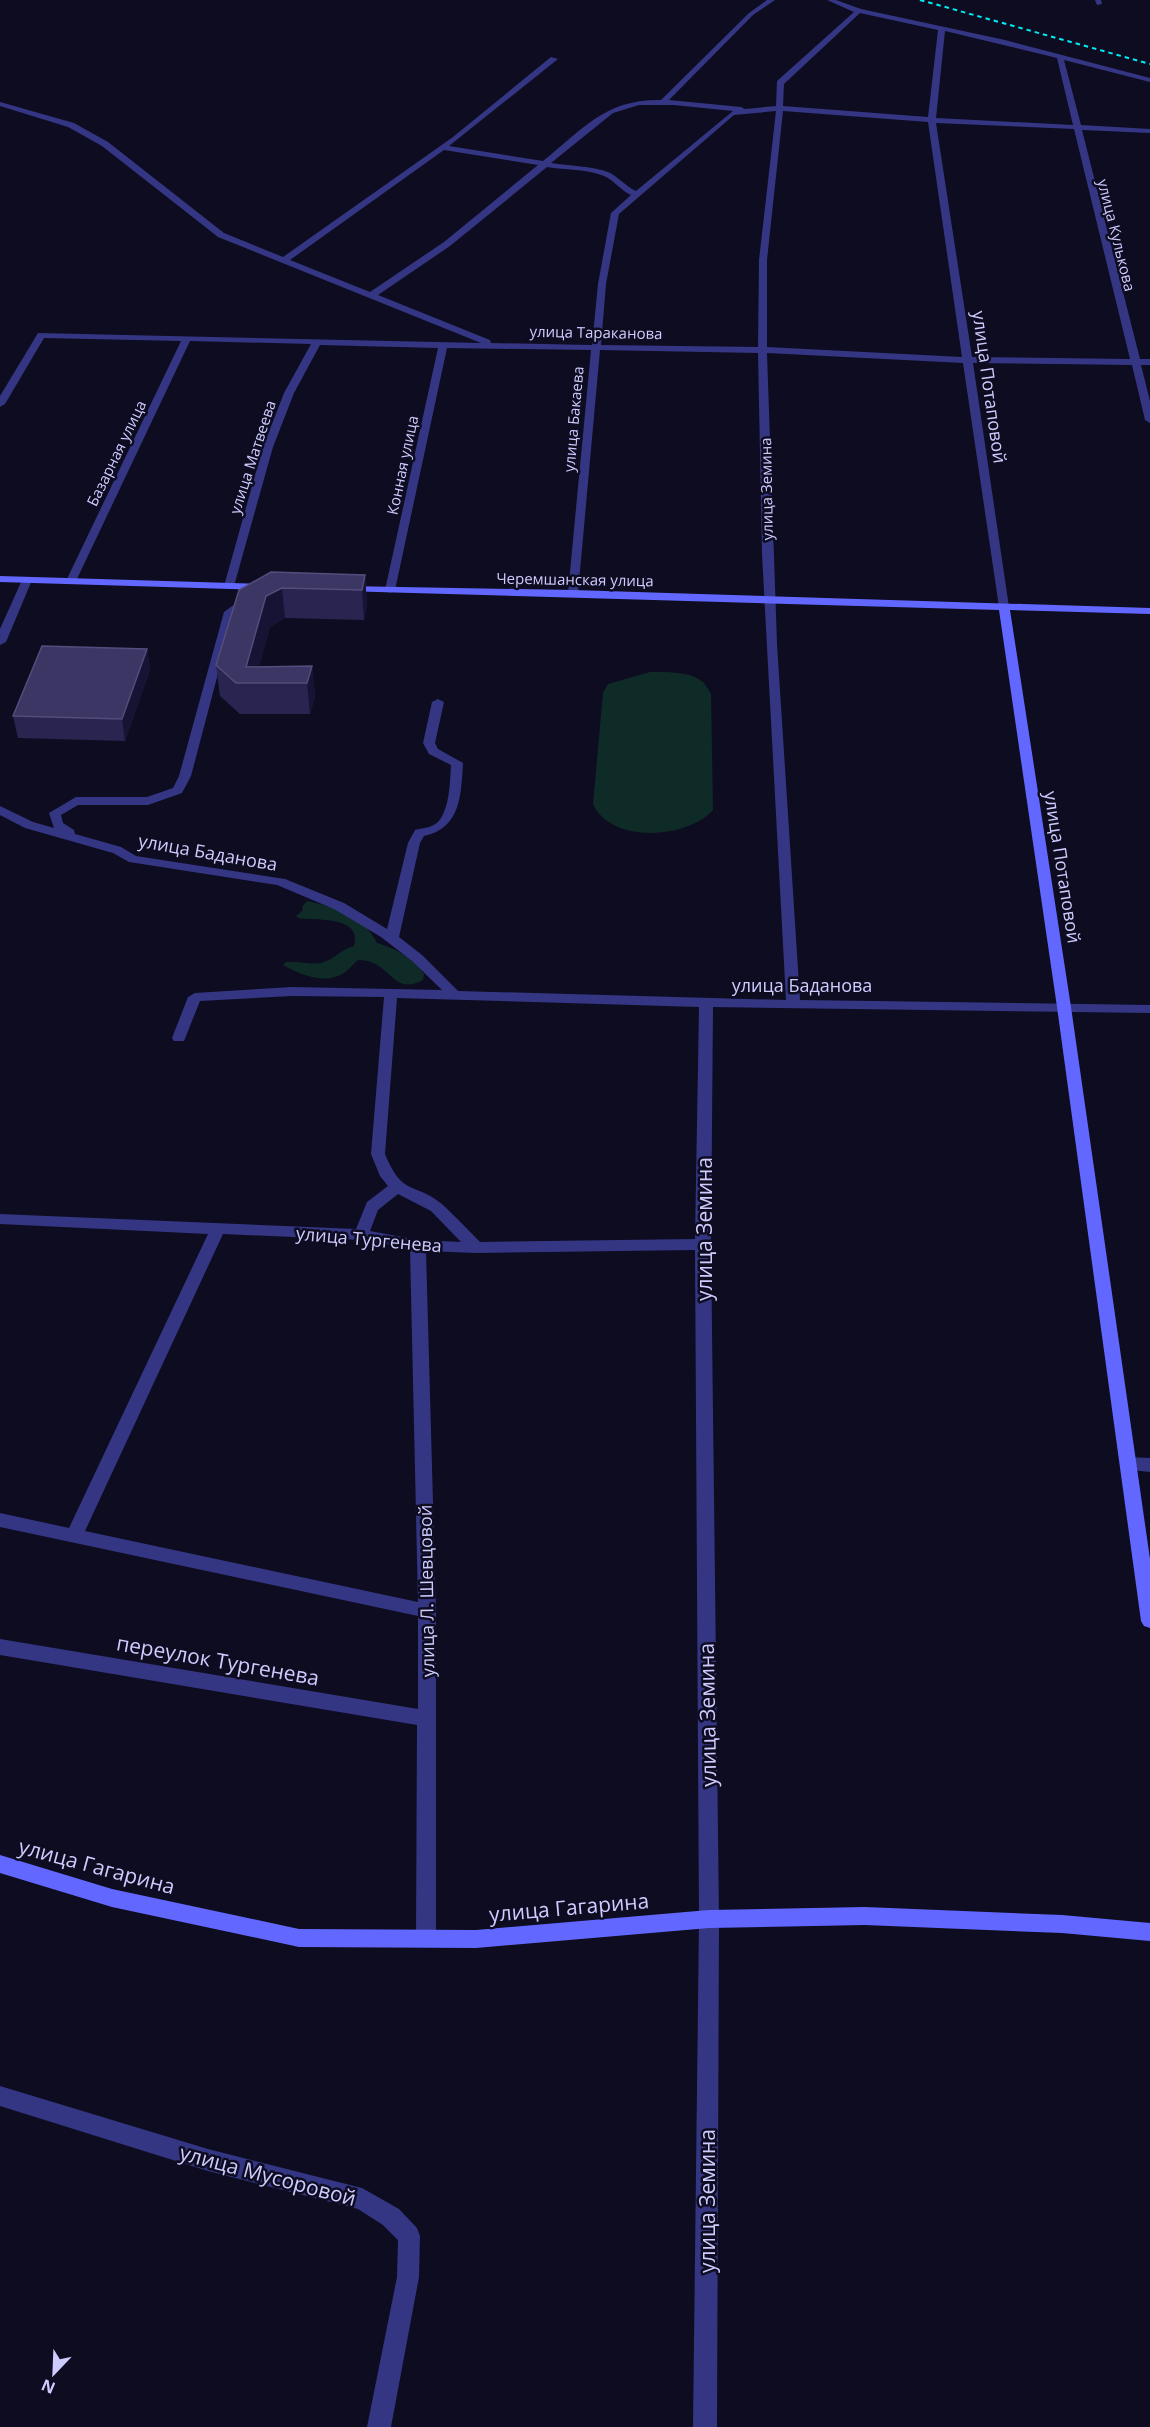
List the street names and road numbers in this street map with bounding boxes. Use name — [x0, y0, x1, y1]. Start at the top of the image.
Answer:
street label: улица Кулькова — [1093, 177, 1141, 293]
street label: улица Потаповой — [967, 309, 1013, 465]
street label: улица Тараканова — [529, 321, 663, 343]
street label: улица Бакаева — [558, 365, 588, 473]
street label: Базарная улица — [82, 397, 150, 509]
street label: улица Матвеева — [224, 398, 280, 516]
street label: Конная улица — [382, 413, 422, 517]
street label: улица Земина — [755, 437, 777, 541]
street label: Черемшанская улица — [496, 568, 654, 590]
street label: улица Потаповой — [1039, 789, 1087, 945]
street label: улица Баданова — [137, 828, 279, 876]
street label: улица Баданова — [732, 973, 872, 997]
street label: улица Земина — [690, 1157, 718, 1301]
street label: улица Тургенева — [295, 1221, 443, 1257]
street label: улица Л. Шевцовой — [412, 1505, 440, 1677]
street label: переулок Тургенева — [114, 1628, 322, 1692]
street label: улица Земина — [692, 1643, 722, 1787]
street label: улица Гагарина — [16, 1832, 178, 1900]
street label: улица Гагарина — [488, 1886, 650, 1928]
street label: улица Земина — [693, 2129, 721, 2273]
street label: улица Мусоровой — [177, 2138, 359, 2212]

